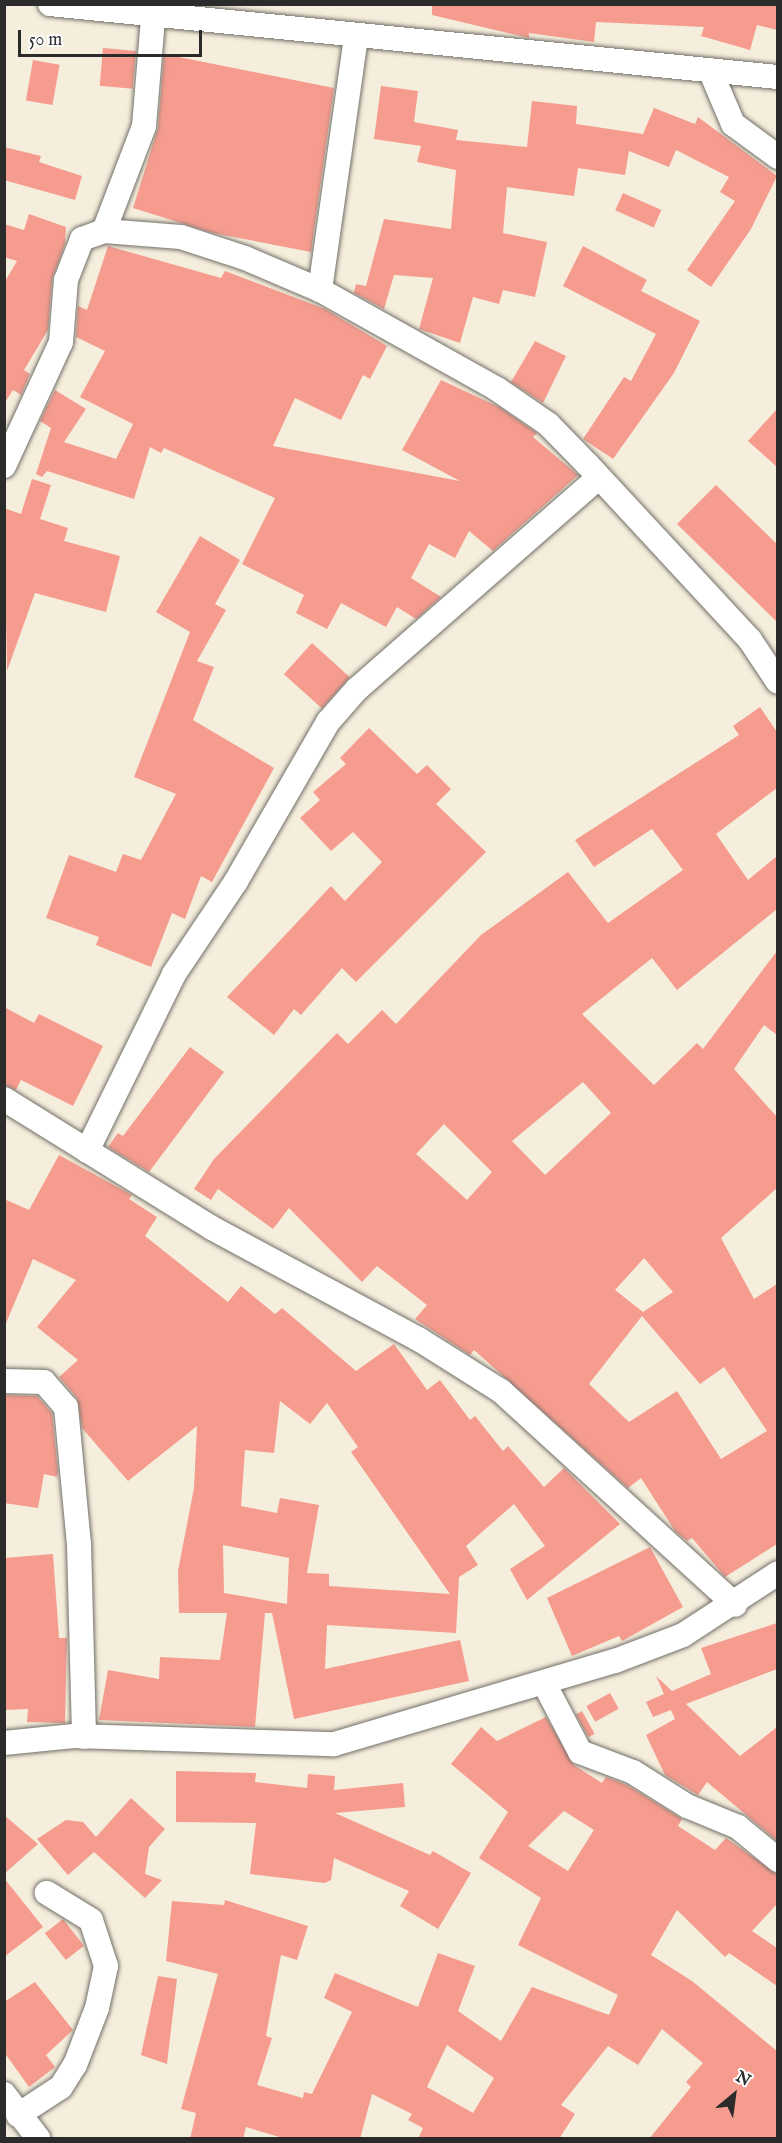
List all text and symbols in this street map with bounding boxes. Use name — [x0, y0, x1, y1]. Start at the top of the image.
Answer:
scale bar — [21, 18, 206, 56]
text: 50 m — [29, 29, 62, 52]
north arrow — [704, 2065, 764, 2125]
text: N — [732, 2067, 754, 2091]

